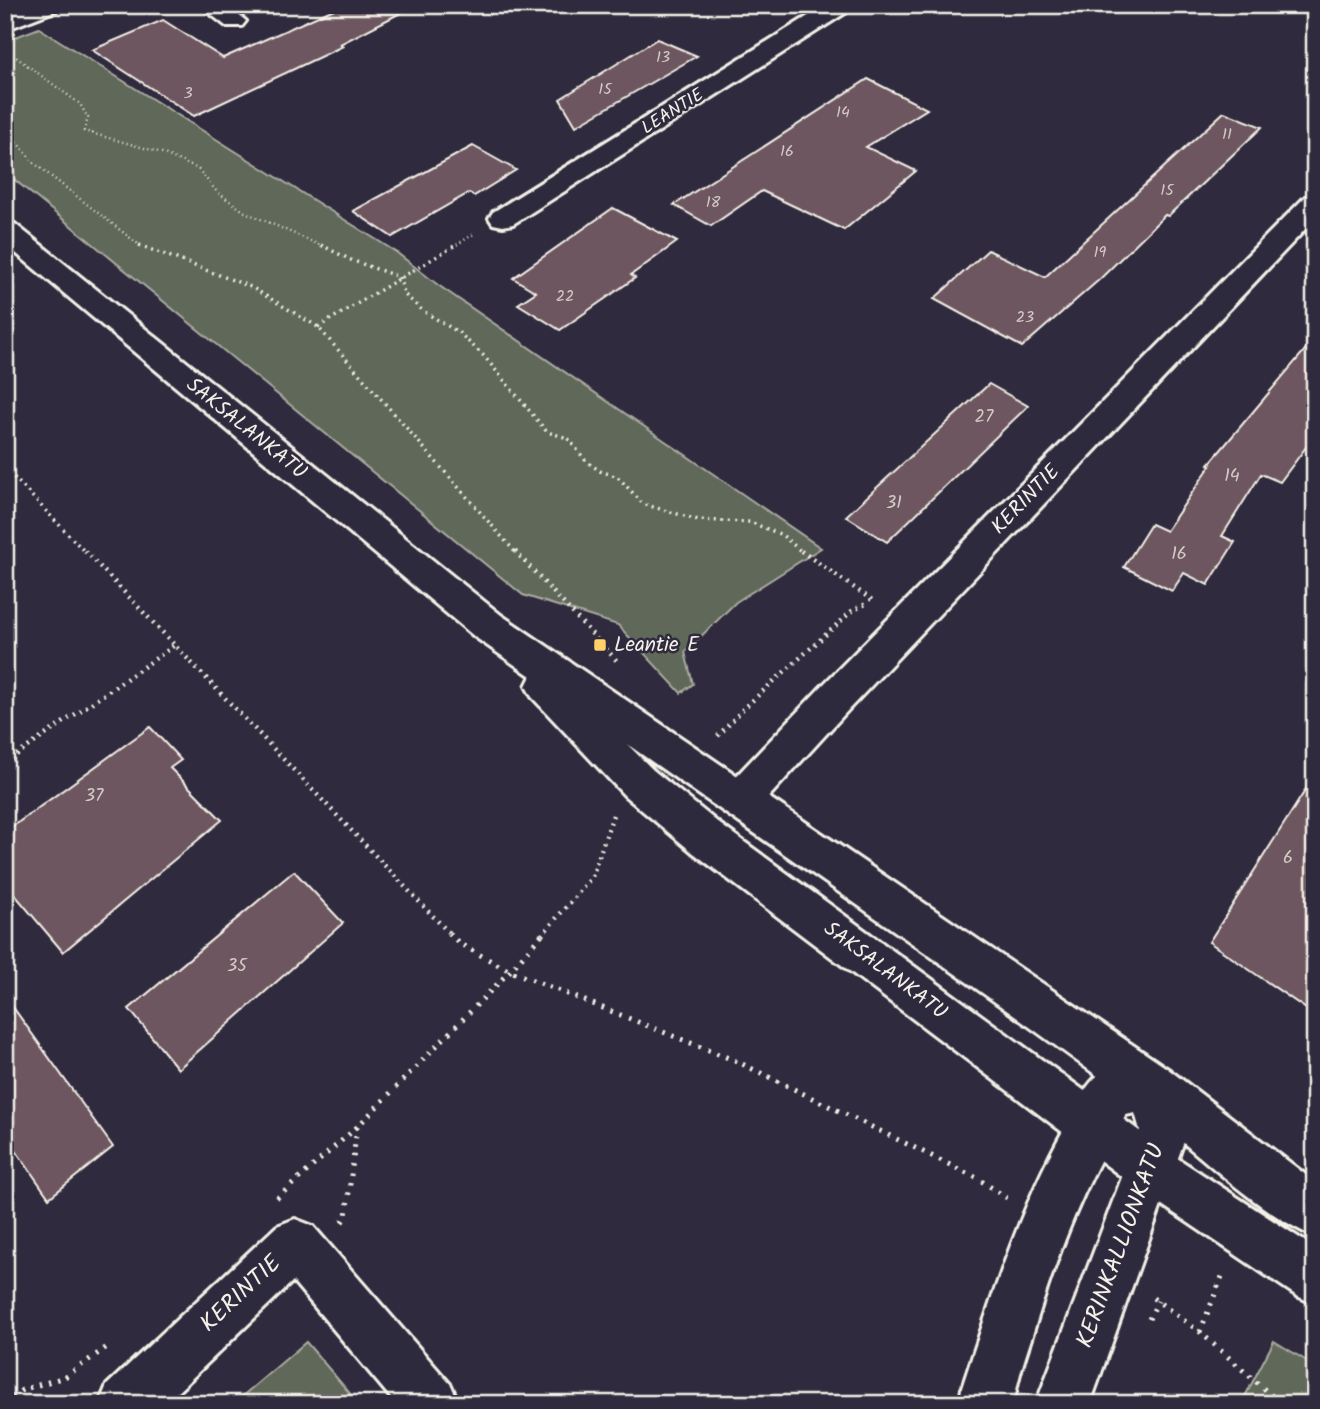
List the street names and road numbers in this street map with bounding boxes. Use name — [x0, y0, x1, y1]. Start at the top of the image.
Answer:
street label: LEANTIE — [636, 81, 710, 143]
street label: SAKSALANKATU — [178, 370, 314, 488]
street label: KERINTIE — [984, 456, 1069, 543]
street label: SAKSALANKATU — [816, 913, 954, 1029]
street label: KERINKALLIONKATU — [1066, 1138, 1176, 1354]
street label: KERINTIE — [191, 1245, 292, 1342]

